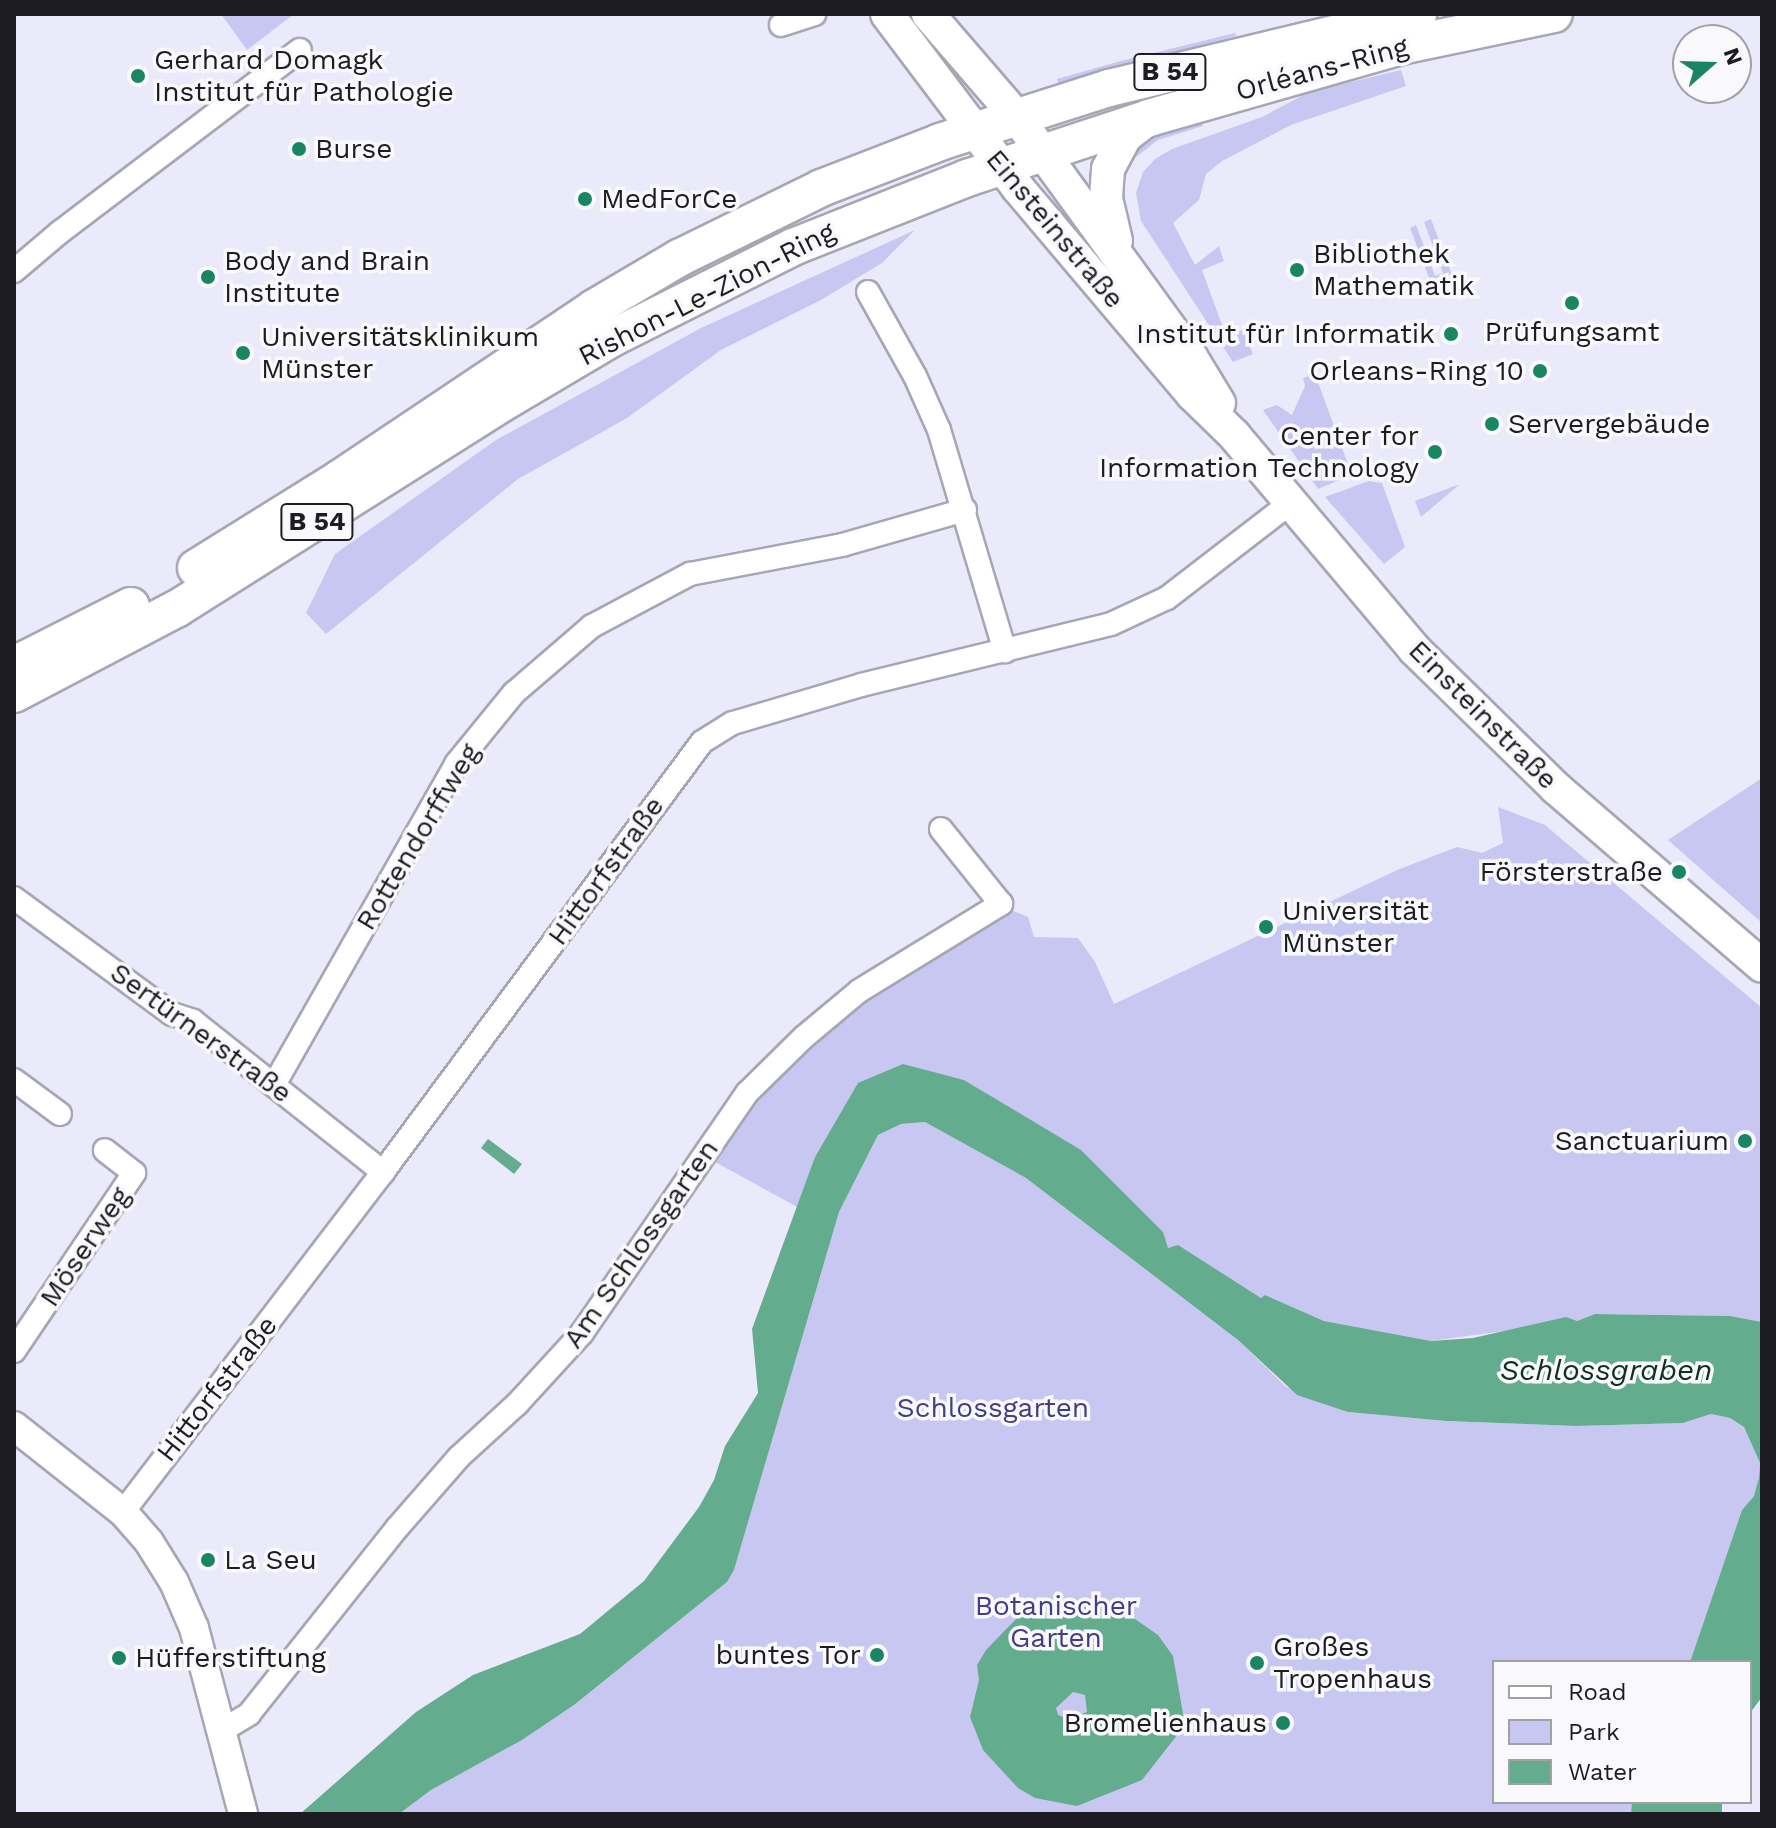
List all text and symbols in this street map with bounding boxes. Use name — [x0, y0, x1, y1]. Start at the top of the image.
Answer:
north arrow — [1672, 24, 1752, 104]
street label: Orléans-Ring — [1232, 30, 1412, 108]
place label: Gerhard Domagk Institut für Pathologie — [154, 43, 455, 109]
text: N — [1719, 44, 1748, 68]
road number: B 54 — [1132, 50, 1208, 94]
marker: Gerhard Domagk Institut für Pathologie — [129, 67, 147, 85]
place label: Burse — [315, 132, 392, 166]
marker: Burse — [290, 140, 308, 158]
street label: Einsteinstraße — [979, 143, 1131, 315]
place label: MedForCe — [601, 182, 737, 216]
marker: MedForCe — [576, 190, 594, 208]
street label: Rishon-Le-Zion-Ring — [573, 215, 841, 373]
place label: Bibliothek Mathematik — [1313, 237, 1474, 303]
place label: Body and Brain Institute — [224, 244, 431, 310]
marker: Bibliothek Mathematik — [1288, 261, 1306, 279]
marker: Body and Brain Institute — [199, 268, 217, 286]
marker: Prüfungsamt — [1563, 294, 1581, 312]
place label: Prüfungsamt — [1484, 315, 1660, 349]
place label: Institut für Informatik — [1135, 317, 1435, 351]
place label: Universitätsklinikum Münster — [261, 320, 539, 386]
marker: Institut für Informatik — [1442, 325, 1460, 343]
marker: Universitätsklinikum Münster — [232, 342, 254, 364]
place label: Orleans-Ring 10 — [1309, 354, 1524, 388]
marker: Orleans-Ring 10 — [1531, 362, 1549, 380]
place label: Servergebäude — [1508, 407, 1710, 441]
marker: Servergebäude — [1483, 415, 1501, 433]
place label: Center for Information Technology — [1098, 419, 1419, 485]
marker: Center for Information Technology — [1426, 443, 1444, 461]
road number: B 54 — [279, 500, 355, 544]
street label: Einsteinstraße — [1402, 634, 1564, 796]
street label: Rottendorffweg — [349, 738, 487, 936]
street label: Hittorfstraße — [541, 790, 671, 952]
place label: Försterstraße — [1480, 855, 1663, 889]
marker: Försterstraße — [1670, 863, 1688, 881]
place label: Universität Münster — [1282, 894, 1429, 960]
marker: Universität Münster — [1257, 918, 1275, 936]
street label: Sertürnerstraße — [104, 956, 298, 1110]
place label: Sanctuarium — [1555, 1124, 1729, 1158]
marker: Sanctuarium — [1736, 1132, 1754, 1150]
street label: Am Schlossgarten — [556, 1133, 726, 1355]
street label: Möserweg — [33, 1181, 137, 1313]
street label: Hittorfstraße — [150, 1309, 284, 1469]
water label: Schlossgraben — [1500, 1352, 1712, 1388]
park label: Schlossgarten — [897, 1391, 1089, 1425]
place label: La Seu — [224, 1543, 318, 1577]
marker: La Seu — [199, 1551, 217, 1569]
park label: Botanischer Garten — [975, 1589, 1137, 1655]
place label: Großes Tropenhaus — [1273, 1630, 1432, 1696]
place label: buntes Tor — [715, 1638, 861, 1672]
place label: Hüfferstiftung — [135, 1641, 326, 1675]
marker: buntes Tor — [868, 1646, 886, 1664]
marker: Hüfferstiftung — [110, 1649, 128, 1667]
marker: Großes Tropenhaus — [1248, 1654, 1266, 1672]
legend — [1492, 1660, 1752, 1804]
text: Road — [1568, 1678, 1627, 1706]
place label: Bromelienhaus — [1063, 1706, 1267, 1740]
marker: Bromelienhaus — [1274, 1714, 1292, 1732]
text: Park — [1568, 1718, 1620, 1746]
text: Water — [1568, 1758, 1637, 1786]

